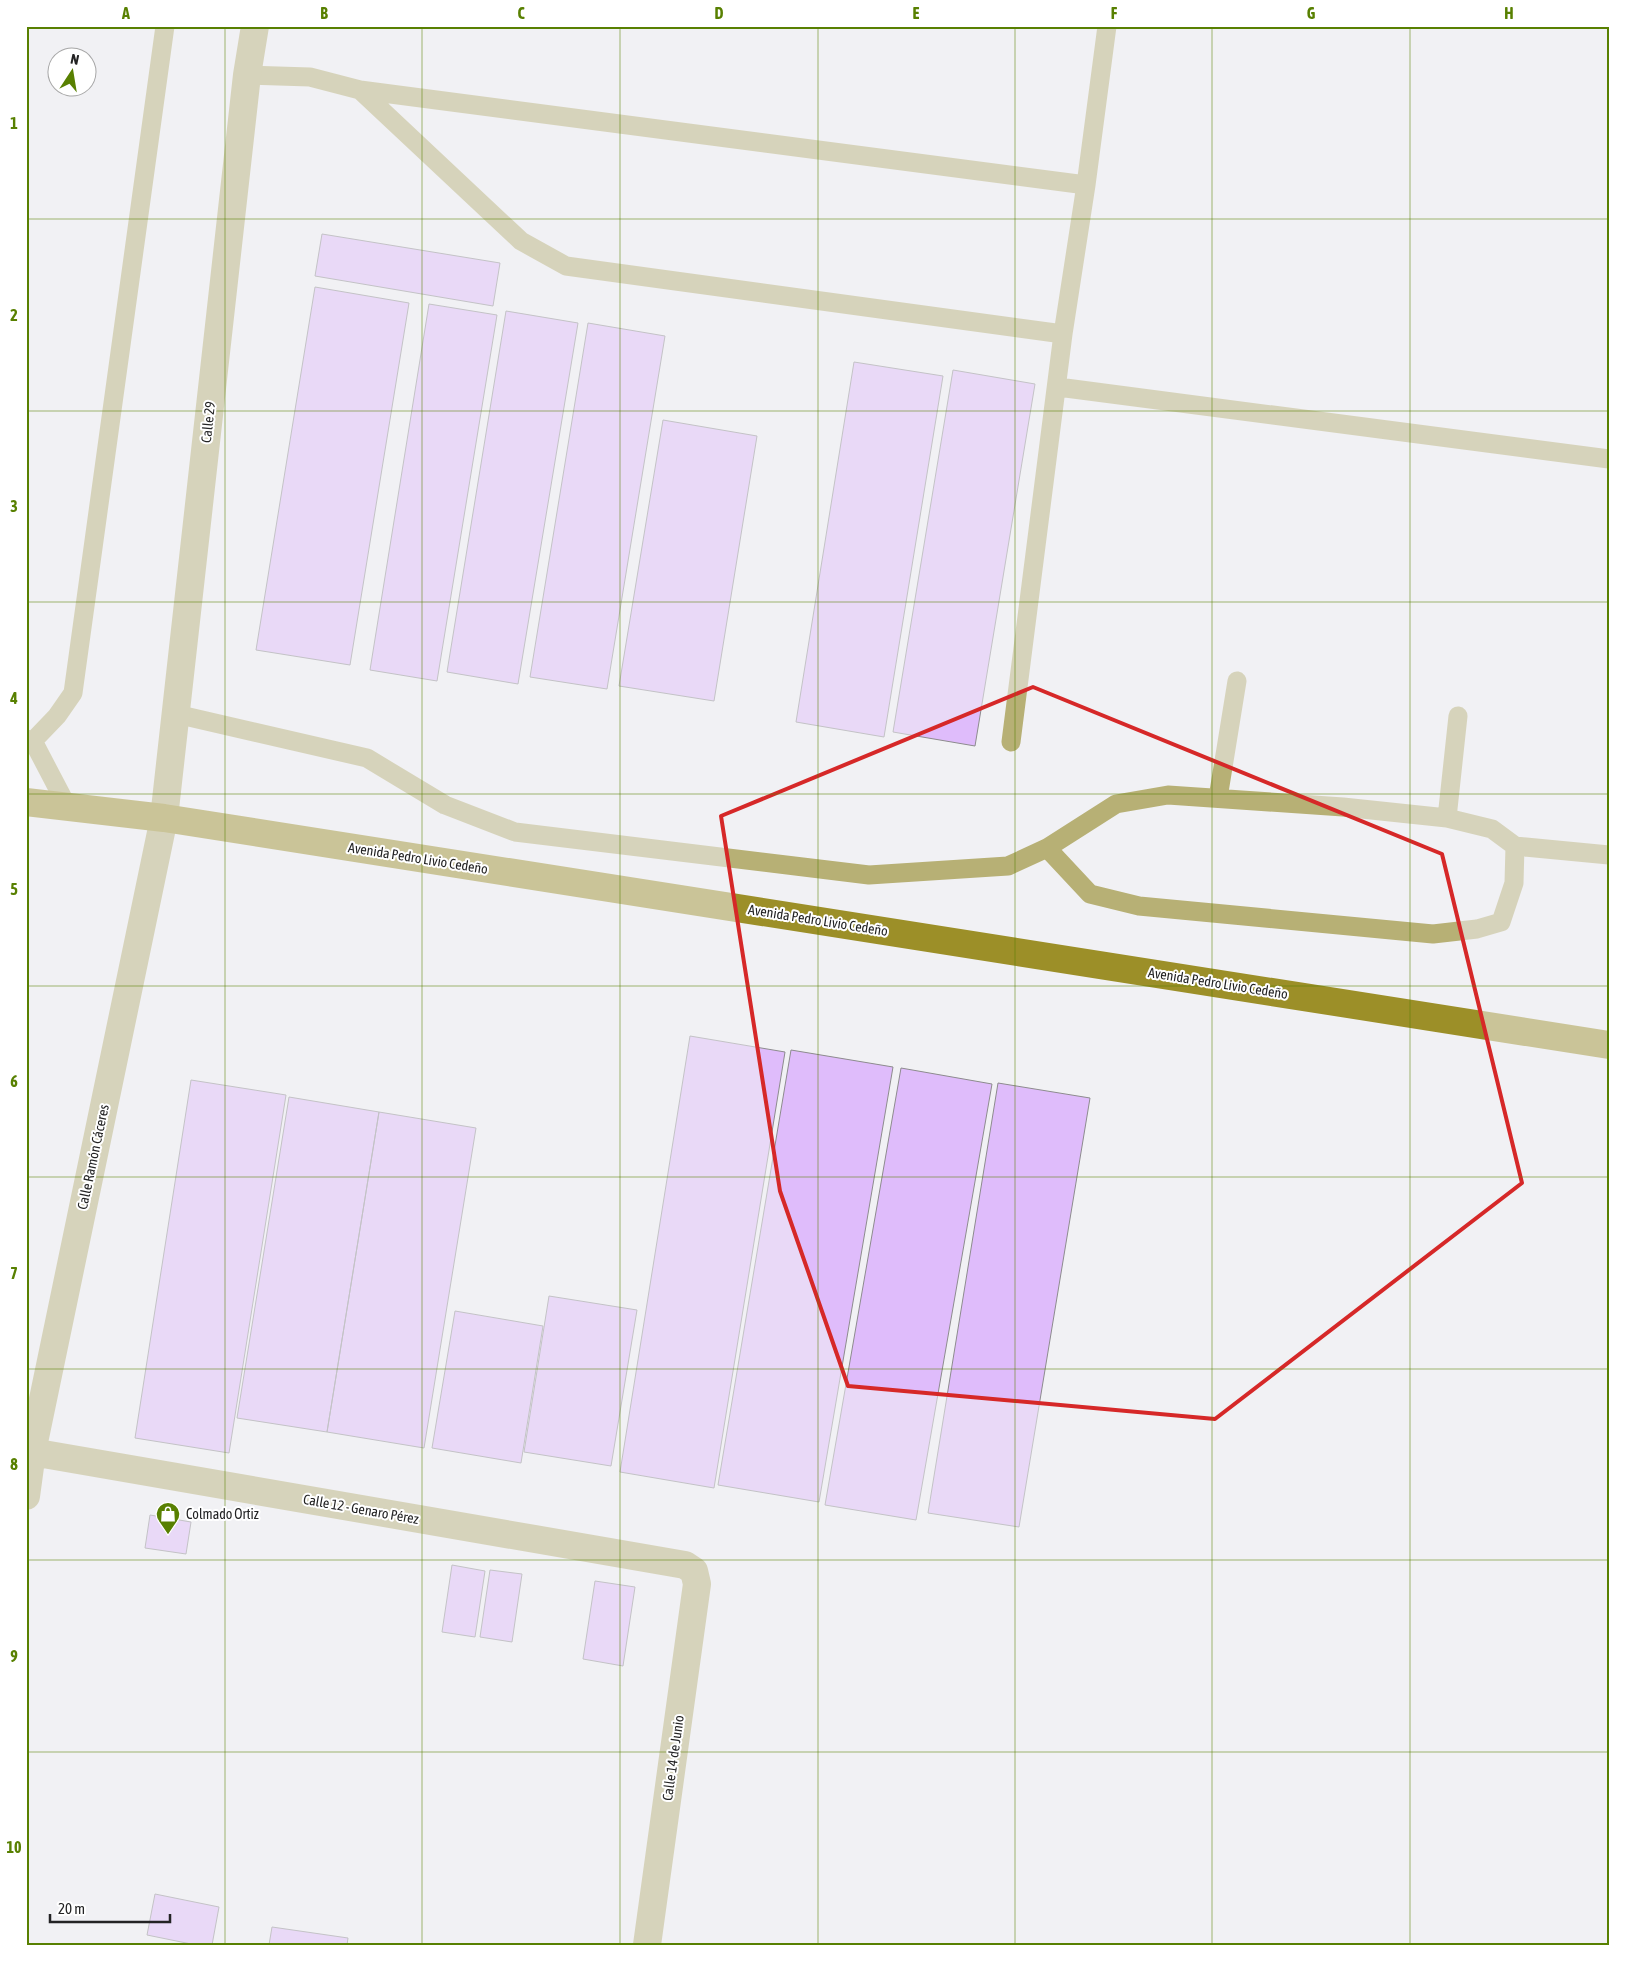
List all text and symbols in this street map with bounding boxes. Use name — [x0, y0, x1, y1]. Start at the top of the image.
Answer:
text: A — [121, 4, 130, 22]
text: B — [320, 4, 328, 22]
text: C — [517, 4, 525, 22]
text: D — [715, 4, 724, 22]
text: E — [913, 4, 920, 22]
text: F — [1111, 4, 1118, 22]
text: G — [1307, 4, 1316, 22]
text: H — [1504, 4, 1514, 22]
north arrow — [48, 48, 98, 98]
text: N — [69, 51, 80, 68]
text: 1 — [10, 114, 18, 132]
text: 2 — [10, 306, 18, 324]
street label: Calle 29 — [198, 401, 218, 443]
text: 3 — [10, 497, 18, 515]
text: 4 — [9, 689, 18, 707]
street label: Avenida Pedro Livio Cedeño — [347, 839, 489, 877]
text: 5 — [10, 880, 18, 898]
street label: Avenida Pedro Livio Cedeño — [747, 901, 889, 939]
street label: Avenida Pedro Livio Cedeño — [1147, 964, 1289, 1002]
text: 6 — [10, 1072, 18, 1090]
street label: Calle Ramón Cáceres — [74, 1103, 112, 1211]
text: 7 — [10, 1264, 18, 1282]
text: 8 — [10, 1455, 18, 1473]
street label: Calle 12 - Genaro Pérez — [302, 1491, 420, 1527]
shop icon: Colmado Ortiz — [155, 1501, 181, 1535]
place label: Colmado Ortiz — [186, 1506, 259, 1522]
text: 9 — [10, 1647, 18, 1665]
street label: Calle 14 de Junio — [659, 1714, 687, 1802]
text: 10 — [6, 1838, 22, 1856]
scale bar — [50, 1891, 170, 1923]
text: 20 m — [58, 1900, 85, 1917]

